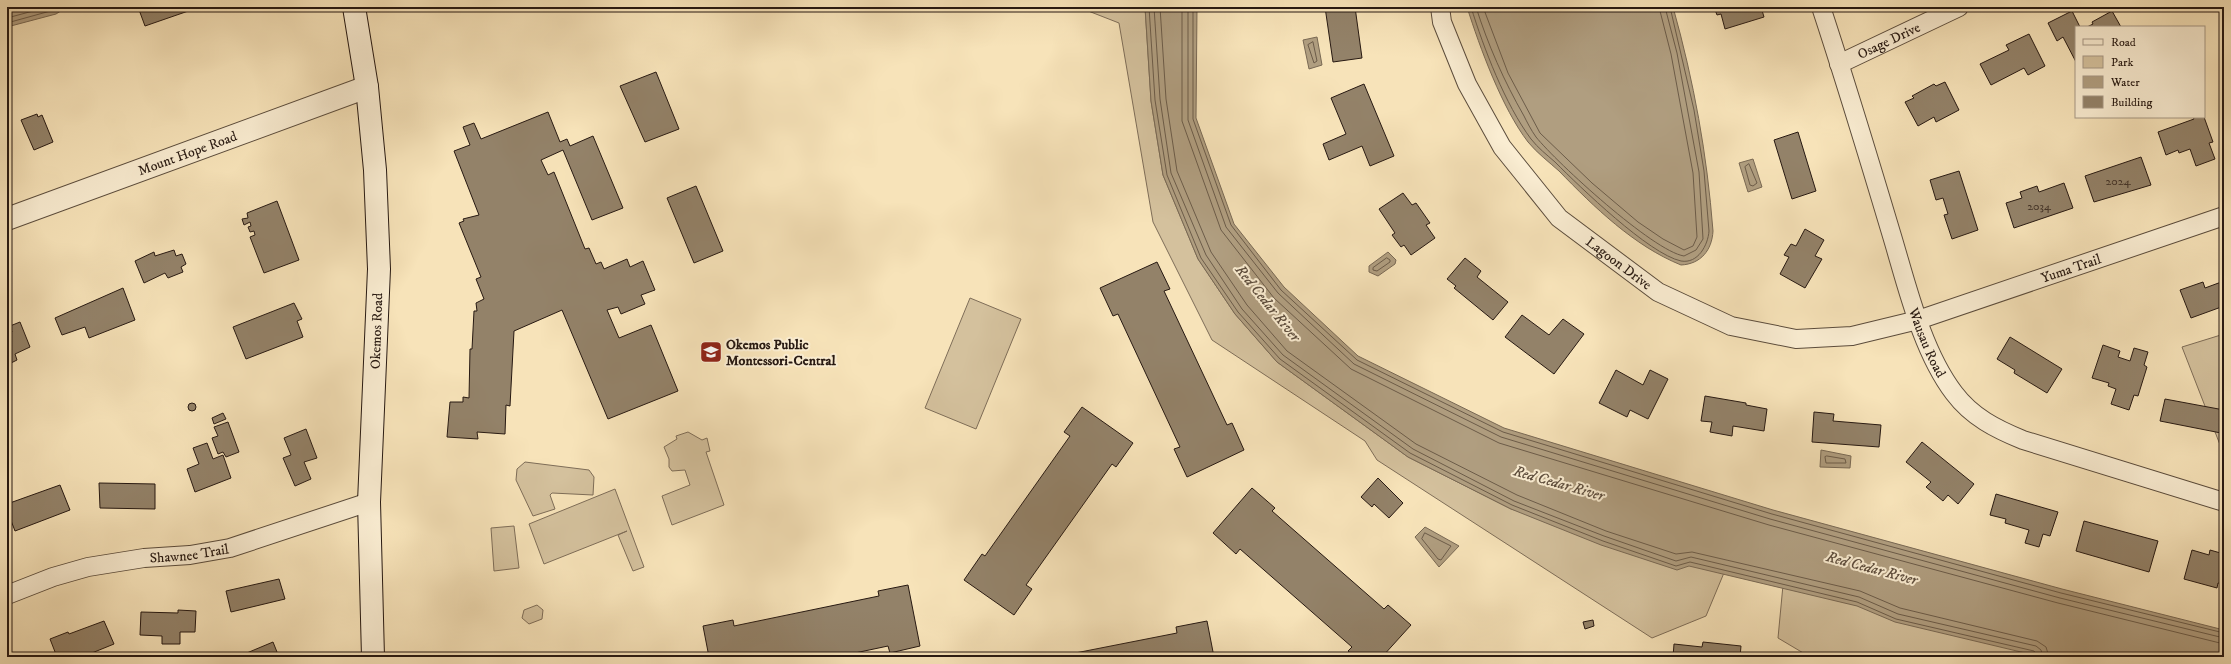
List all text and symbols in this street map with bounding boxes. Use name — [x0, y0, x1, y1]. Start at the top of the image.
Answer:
street label: Osage Drive — [1855, 19, 1924, 64]
legend — [2075, 26, 2205, 118]
text: Road — [2111, 35, 2136, 50]
text: Park — [2111, 55, 2133, 70]
text: Water — [2110, 75, 2140, 90]
text: Building — [2111, 95, 2152, 110]
street label: Mount Hope Road — [136, 127, 240, 180]
house number: 2024 — [2105, 174, 2132, 189]
house number: 2034 — [2027, 199, 2052, 214]
street label: Lagoon Drive — [1582, 233, 1655, 294]
street label: Yuma Trail — [2039, 250, 2104, 288]
water label: Red Cedar River — [1230, 260, 1305, 347]
street label: Okemos Road — [367, 293, 387, 370]
street label: Wausau Road — [1904, 305, 1950, 381]
place label: Okemos Public Montessori-Central — [726, 336, 837, 370]
school or university icon: Okemos Public Montessori-Central — [698, 339, 724, 365]
water label: Red Cedar River — [1510, 461, 1608, 506]
street label: Shawnee Trail — [149, 540, 231, 568]
water label: Red Cedar River — [1823, 547, 1921, 590]

